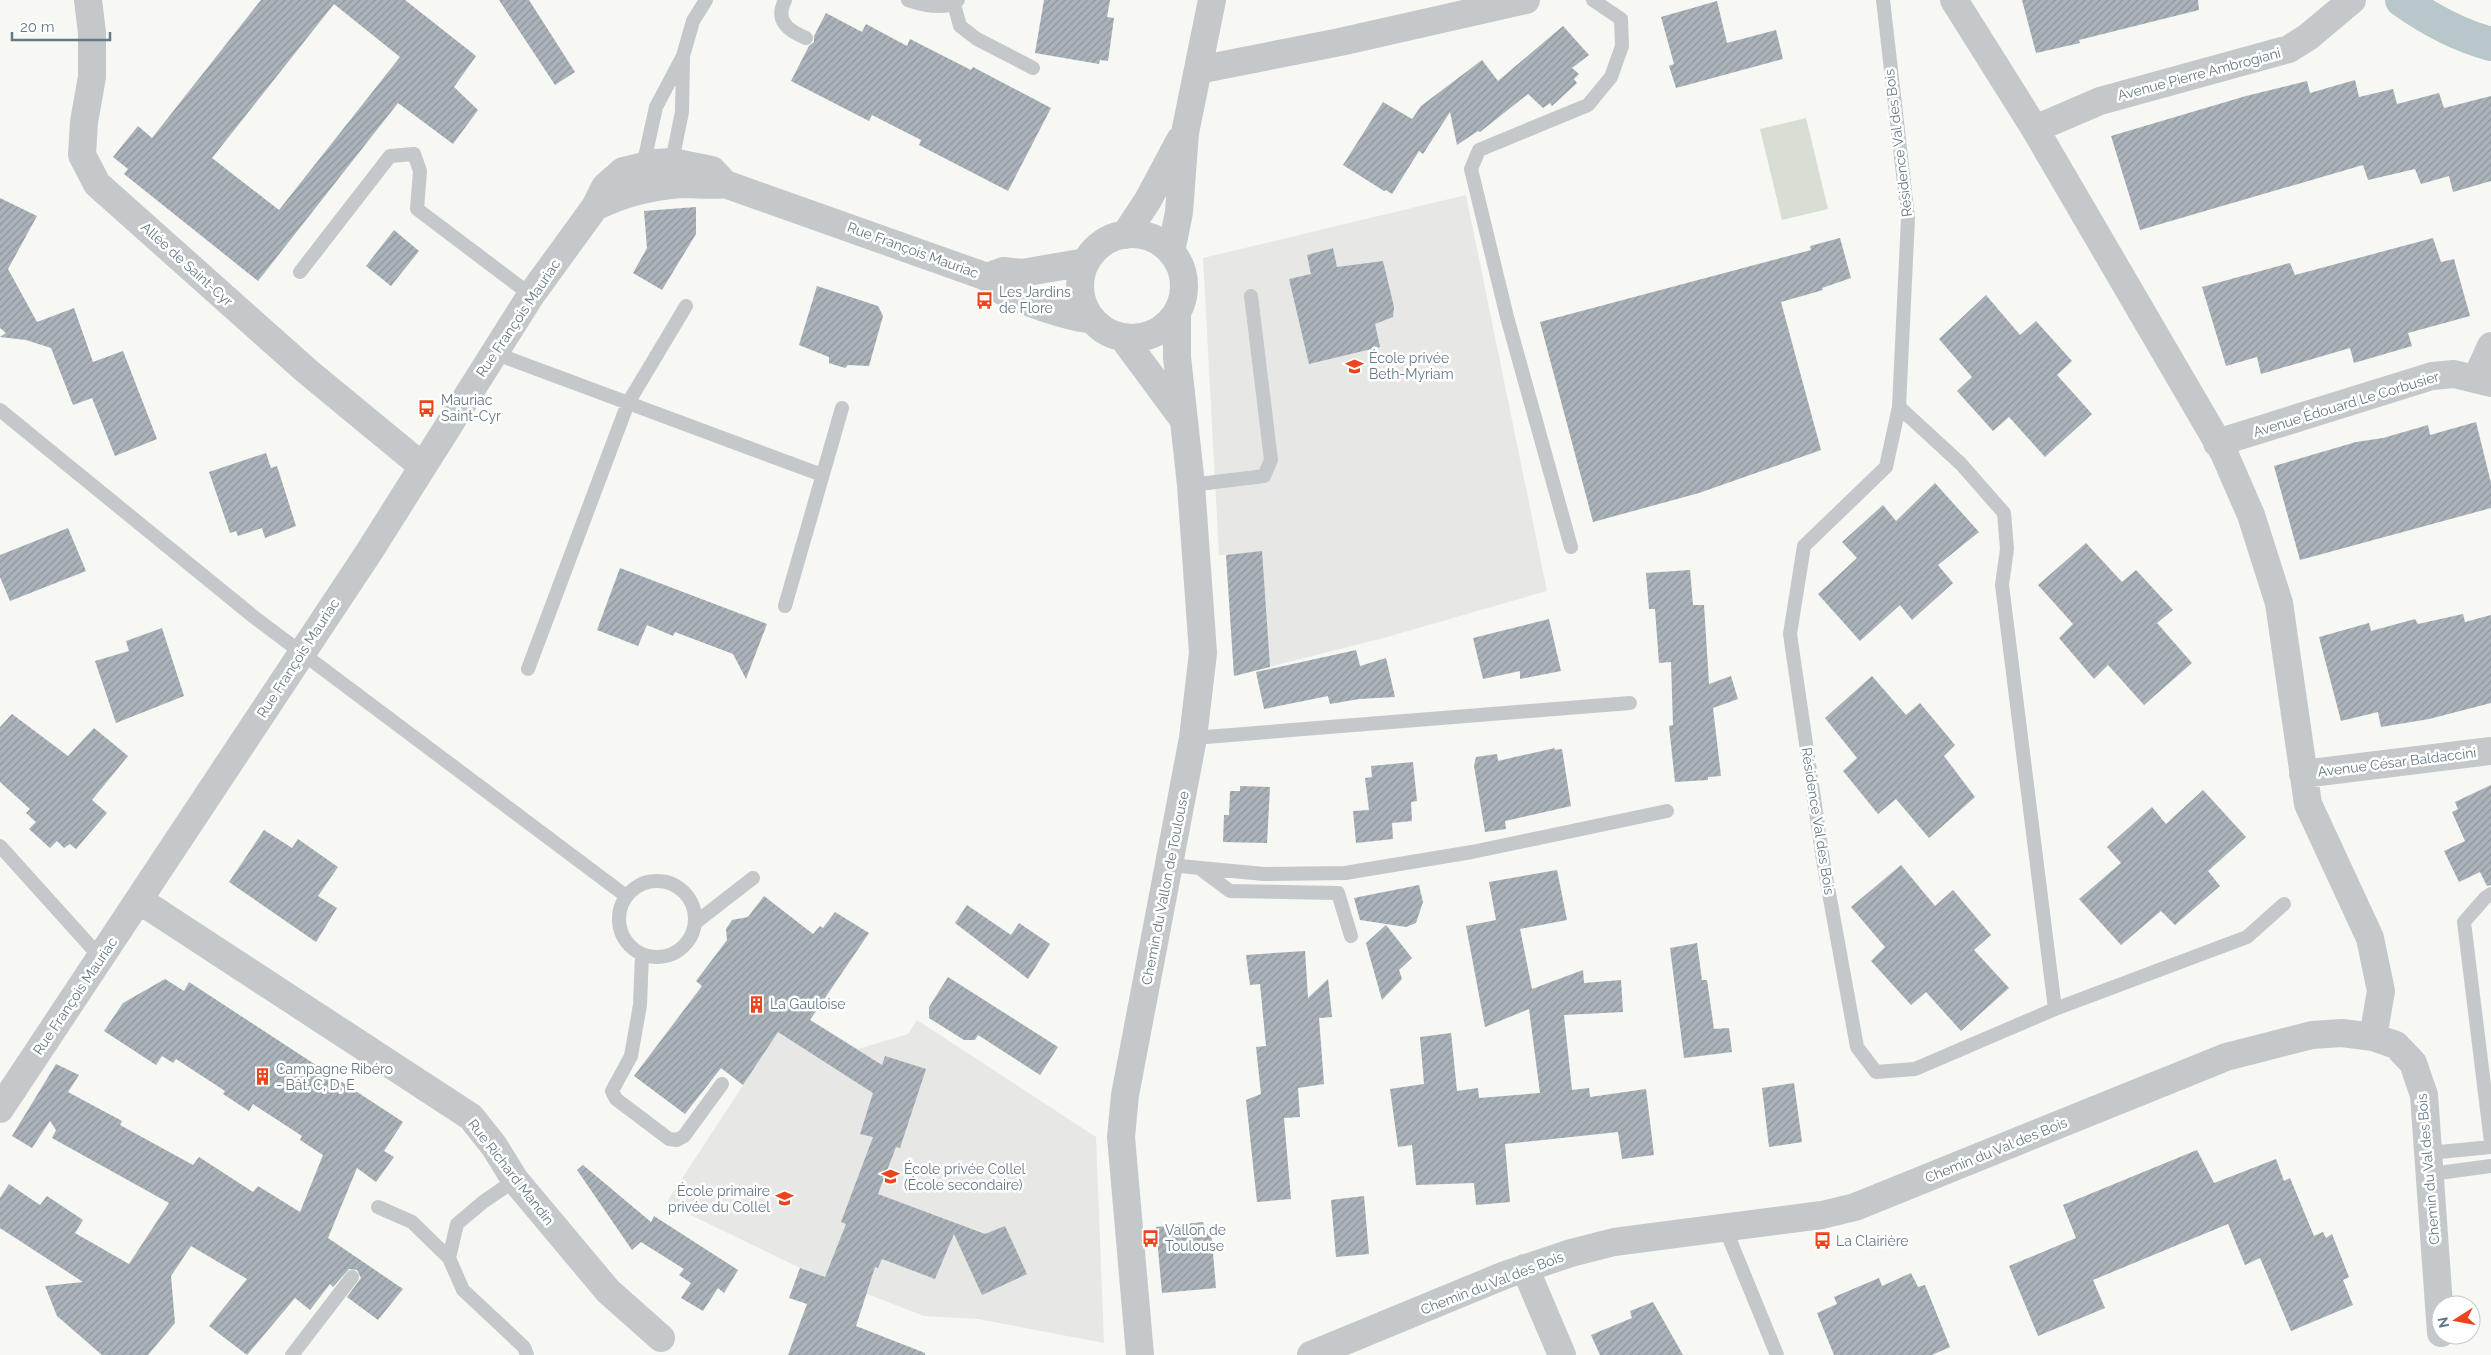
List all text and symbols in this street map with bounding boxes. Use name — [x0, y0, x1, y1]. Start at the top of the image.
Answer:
scale bar — [12, 10, 110, 42]
text: 20 m — [20, 18, 55, 36]
street label: Avenue Pierre Ambrogiani — [2116, 45, 2282, 103]
street label: Résidence Val des Bois — [1881, 68, 1915, 218]
street label: Allée de Saint-Cyr — [138, 219, 236, 309]
street label: Rue François Mauriac — [845, 219, 981, 281]
street label: Rue François Mauriac — [473, 256, 563, 380]
place label: Les Jardins de Flore — [999, 284, 1071, 316]
bus stop icon: Les Jardins de Flore — [975, 290, 995, 310]
place label: École privée Beth-Myriam — [1369, 349, 1454, 382]
school or university icon: École privée Beth-Myriam — [1345, 356, 1365, 376]
street label: Avenue Édouard Le Corbusier — [2251, 367, 2441, 440]
place label: Mauriac Saint-Cyr — [441, 392, 501, 424]
bus stop icon: Mauriac Saint-Cyr — [417, 398, 437, 418]
street label: Rue François Mauriac — [254, 595, 343, 720]
street label: Avenue César Baldaccini — [2317, 744, 2477, 780]
street label: Résidence Val des Bois — [1798, 746, 1838, 896]
street label: Chemin du Vallon de Toulouse — [1138, 790, 1192, 986]
street label: Rue François Mauriac — [30, 934, 120, 1058]
building icon: La Gauloise — [746, 994, 766, 1014]
place label: La Gauloise — [770, 996, 846, 1012]
place label: Campagne Ribéro - Bât. C, D, E — [276, 1061, 393, 1093]
building icon: Campagne Ribéro - Bât. C, D, E — [252, 1067, 272, 1087]
street label: Chemin du Val des Bois — [2413, 1092, 2443, 1245]
street label: Chemin du Val des Bois — [1923, 1114, 2070, 1186]
street label: Rue Richard Mandin — [465, 1116, 557, 1228]
place label: École privée Collel (École secondaire) — [904, 1160, 1025, 1193]
school or university icon: École privée Collel (École secondaire) — [880, 1167, 900, 1187]
place label: École primaire privée du Collel — [668, 1182, 770, 1215]
school or university icon: École primaire privée du Collel — [774, 1189, 794, 1209]
place label: Vallon de Toulouse — [1165, 1222, 1226, 1254]
bus stop icon: Vallon de Toulouse — [1141, 1228, 1161, 1248]
bus stop icon: La Clairière — [1812, 1231, 1832, 1251]
place label: La Clairière — [1836, 1233, 1909, 1249]
street label: Chemin du Val des Bois — [1418, 1248, 1566, 1318]
north arrow — [2431, 1295, 2481, 1345]
text: N — [2434, 1316, 2452, 1329]

